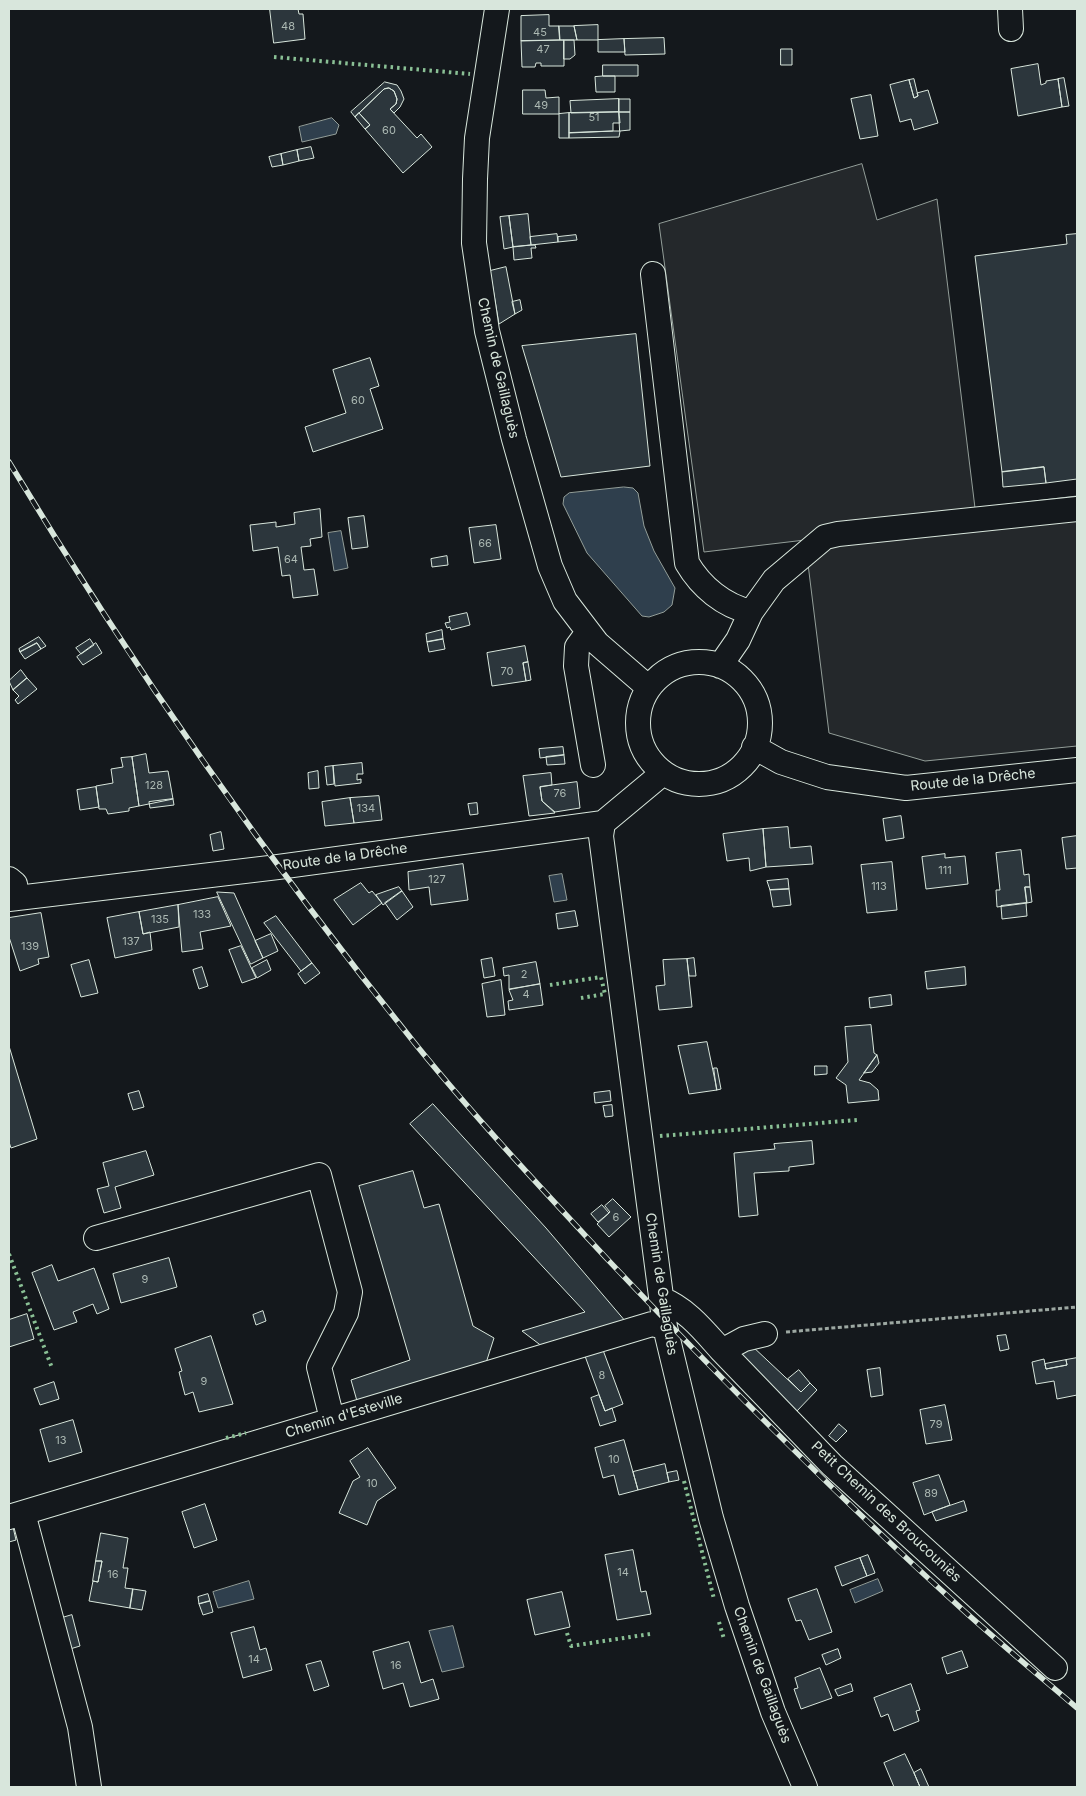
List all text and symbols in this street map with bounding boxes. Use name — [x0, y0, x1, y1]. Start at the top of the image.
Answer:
house number: 48 — [281, 20, 295, 34]
house number: 45 — [533, 26, 547, 40]
house number: 47 — [536, 43, 550, 57]
house number: 49 — [534, 99, 548, 113]
house number: 51 — [588, 111, 600, 125]
house number: 60 — [382, 124, 396, 138]
street label: Chemin de Gaillaguès — [474, 296, 522, 440]
house number: 60 — [351, 394, 365, 408]
house number: 66 — [478, 537, 492, 551]
house number: 64 — [284, 553, 298, 567]
house number: 70 — [501, 665, 513, 679]
street label: Route de la Drêche — [910, 765, 1036, 795]
house number: 128 — [145, 779, 163, 793]
house number: 76 — [554, 787, 566, 801]
house number: 134 — [357, 802, 375, 816]
street label: Route de la Drêche — [282, 840, 408, 874]
house number: 111 — [938, 864, 952, 878]
house number: 127 — [428, 873, 446, 887]
house number: 113 — [871, 880, 887, 894]
house number: 133 — [193, 908, 211, 922]
house number: 135 — [151, 913, 169, 927]
house number: 137 — [122, 935, 140, 949]
house number: 139 — [21, 940, 39, 954]
house number: 2 — [521, 968, 527, 982]
house number: 4 — [522, 988, 530, 1002]
house number: 6 — [613, 1211, 619, 1225]
street label: Chemin de Gaillaguès — [641, 1212, 681, 1356]
house number: 9 — [142, 1273, 148, 1287]
house number: 8 — [599, 1369, 605, 1383]
house number: 9 — [201, 1375, 207, 1389]
street label: Chemin d'Esteville — [283, 1390, 405, 1442]
house number: 79 — [930, 1418, 942, 1432]
house number: 13 — [55, 1434, 67, 1448]
street label: Petit Chemin des Broucouniès — [808, 1438, 964, 1586]
house number: 10 — [608, 1453, 620, 1467]
house number: 10 — [366, 1477, 378, 1491]
house number: 89 — [924, 1487, 938, 1501]
house number: 14 — [617, 1566, 629, 1580]
house number: 16 — [107, 1568, 119, 1582]
street label: Chemin de Gaillaguès — [729, 1604, 795, 1746]
house number: 14 — [248, 1653, 260, 1667]
house number: 16 — [390, 1659, 402, 1673]

